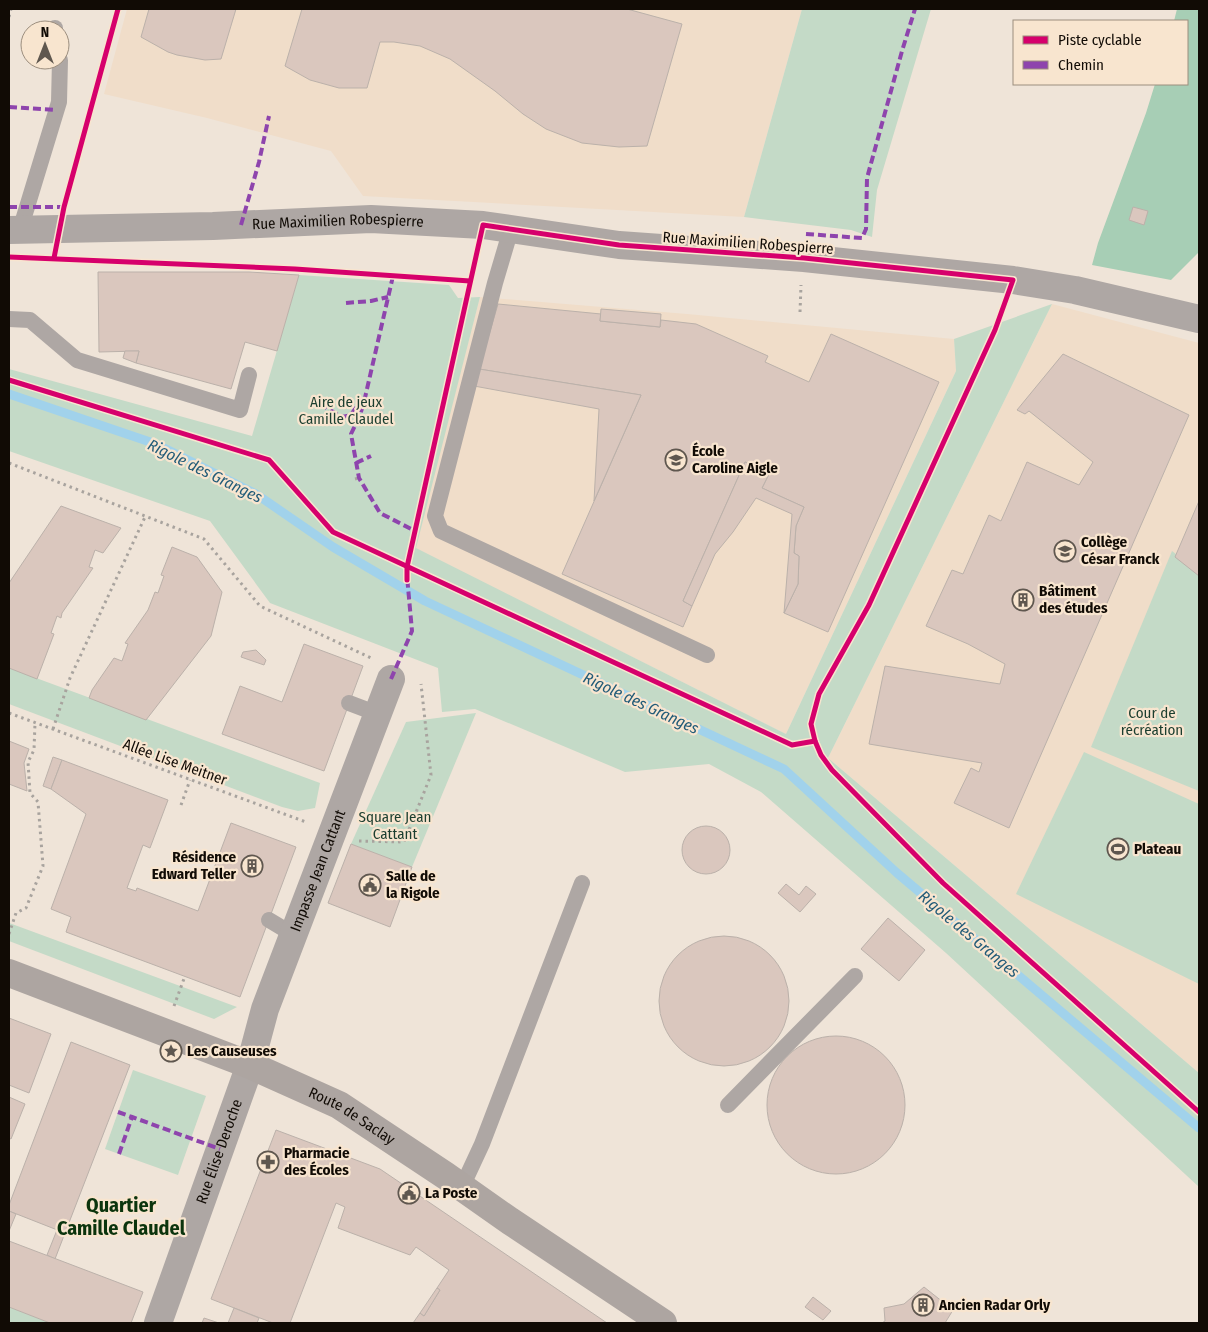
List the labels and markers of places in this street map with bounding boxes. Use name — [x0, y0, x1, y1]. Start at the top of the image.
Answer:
place label: École Caroline Aigle — [692, 442, 778, 477]
school or university icon: École Caroline Aigle — [664, 448, 688, 472]
place label: Collège César Franck — [1081, 533, 1160, 568]
school or university icon: Collège César Franck — [1053, 539, 1077, 563]
place label: Bâtiment des études — [1039, 582, 1108, 617]
building icon: Bâtiment des études — [1011, 588, 1035, 612]
sports icon: Plateau — [1106, 837, 1130, 861]
place label: Plateau — [1134, 840, 1181, 858]
place label: Résidence Edward Teller — [152, 848, 237, 883]
building icon: Résidence Edward Teller — [240, 854, 264, 878]
place label: Salle de la Rigole — [386, 867, 440, 902]
public building icon: Salle de la Rigole — [358, 873, 382, 897]
place icon: Les Causeuses — [159, 1039, 183, 1063]
place label: Les Causeuses — [187, 1042, 277, 1060]
place label: Pharmacie des Écoles — [284, 1144, 350, 1179]
pharmacy icon: Pharmacie des Écoles — [256, 1150, 280, 1174]
public building icon: La Poste — [397, 1181, 421, 1205]
place label: La Poste — [425, 1184, 478, 1202]
building icon: Ancien Radar Orly — [911, 1293, 935, 1317]
place label: Ancien Radar Orly — [938, 1296, 1051, 1314]

